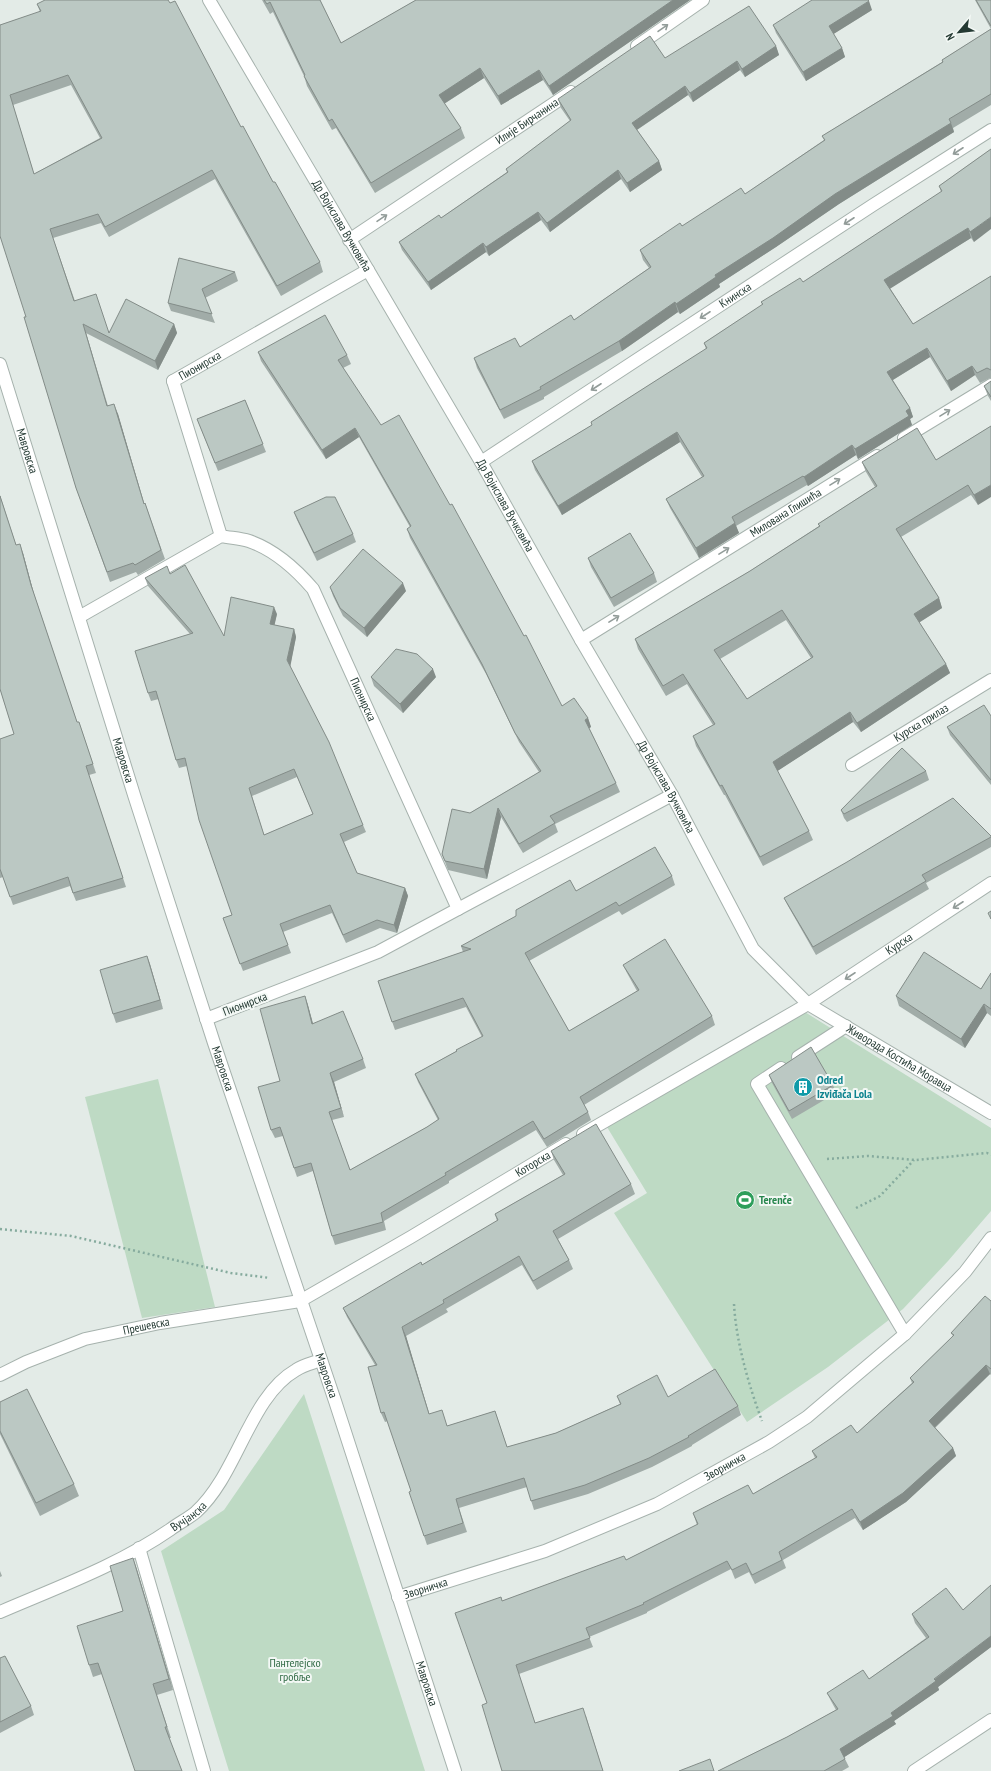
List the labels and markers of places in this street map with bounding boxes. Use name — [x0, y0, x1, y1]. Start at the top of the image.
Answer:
place label: Odred Izviđača Lola — [817, 1072, 872, 1101]
building icon: Odred Izviđača Lola — [792, 1076, 814, 1098]
sports icon: Terenče — [734, 1189, 756, 1211]
place label: Terenče — [759, 1192, 792, 1207]

